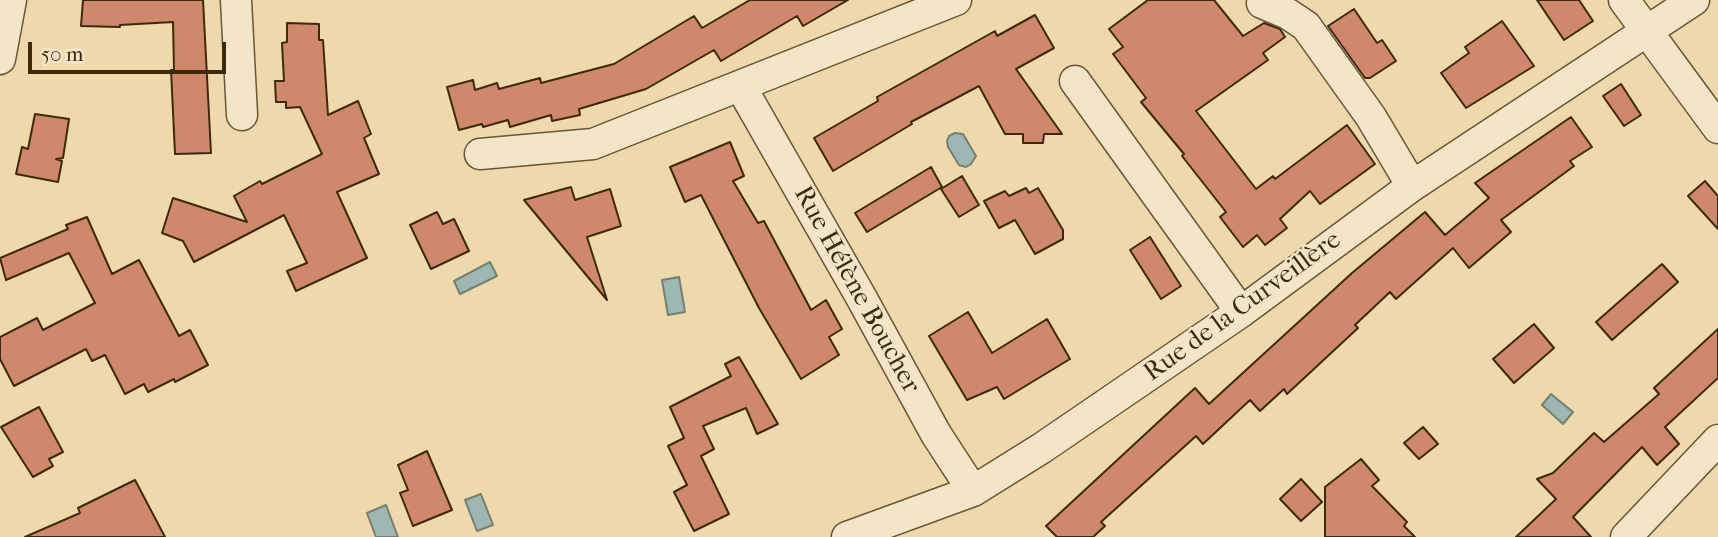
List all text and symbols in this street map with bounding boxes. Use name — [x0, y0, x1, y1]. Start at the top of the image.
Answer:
scale bar — [32, 28, 229, 72]
text: 50 m — [41, 42, 84, 66]
street label: Rue Hélène Boucher — [786, 181, 926, 399]
street label: Rue de la Curveillère — [1138, 225, 1348, 389]

